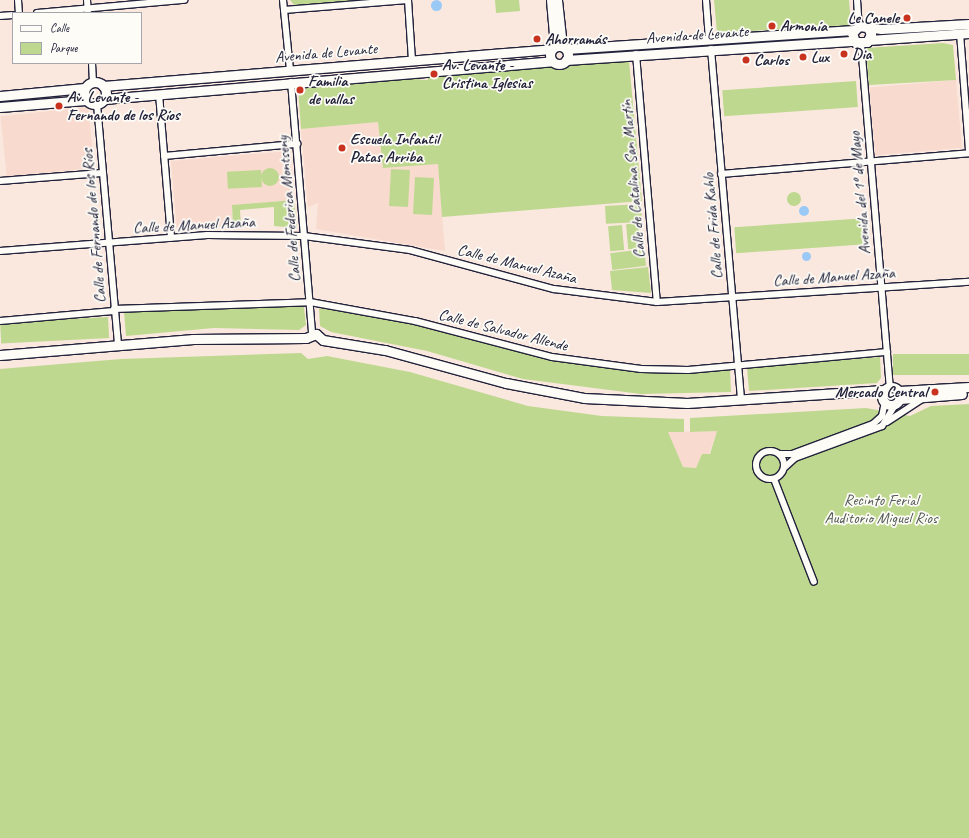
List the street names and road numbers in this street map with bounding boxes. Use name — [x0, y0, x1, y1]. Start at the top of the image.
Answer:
street label: Avenida de Levante — [645, 22, 749, 48]
street label: Avenida de Levante — [274, 39, 378, 67]
street label: Calle de Catalina San Martín — [616, 99, 650, 259]
street label: Avenida del 1º de Mayo — [845, 131, 875, 255]
street label: Calle de Federica Montseny — [273, 135, 305, 283]
street label: Calle de Fernando de los Ríos — [78, 148, 110, 304]
street label: Calle de Frida Kahlo — [699, 172, 727, 280]
street label: Calle de Manuel Azaña — [132, 212, 256, 238]
street label: Calle de Manuel Azaña — [455, 240, 579, 288]
street label: Calle de Manuel Azaña — [772, 263, 896, 291]
street label: Calle de Salvador Allende — [436, 305, 570, 355]

